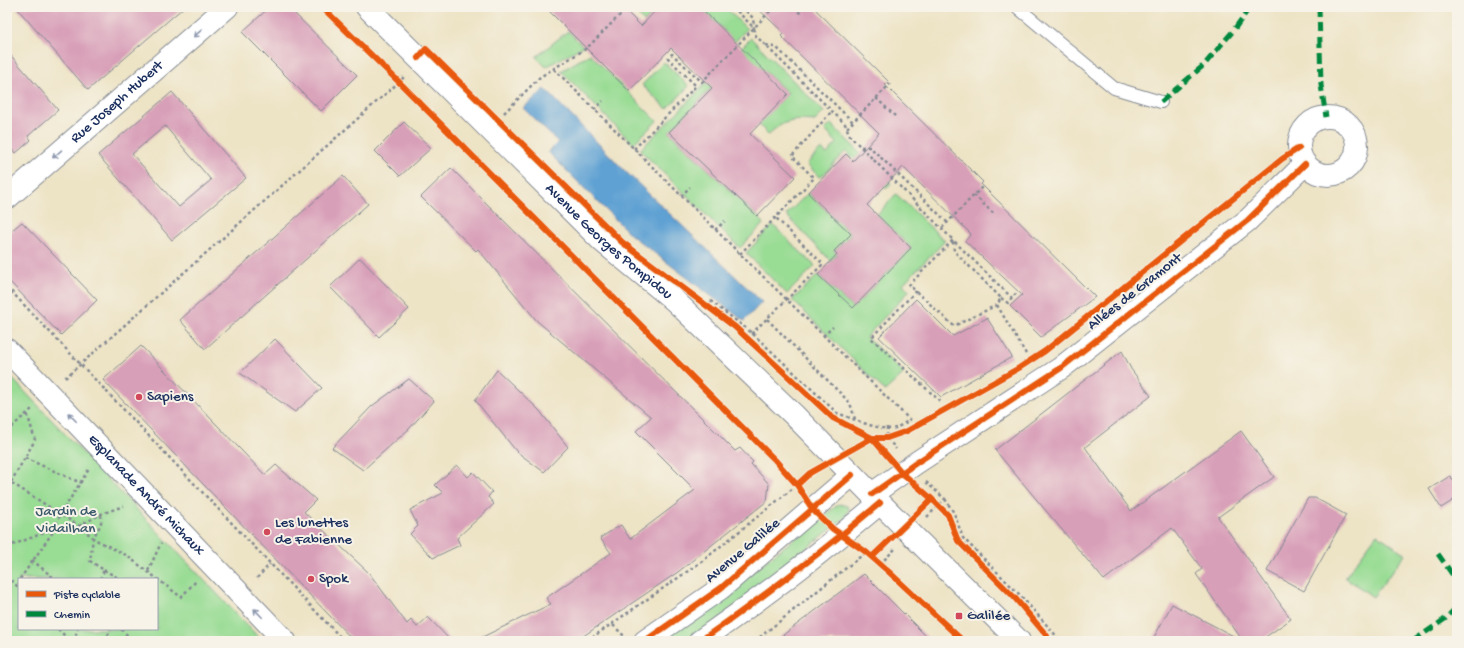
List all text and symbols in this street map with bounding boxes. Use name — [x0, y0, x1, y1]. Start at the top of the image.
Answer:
one-way arrow — [192, 28, 203, 37]
street label: Rue Joseph Hubert — [67, 56, 169, 147]
one-way arrow — [52, 150, 62, 159]
street label: Avenue Georges Pompidou — [541, 180, 676, 304]
street label: Allées de Gramont — [1084, 248, 1187, 334]
place label: Sapiens — [147, 388, 194, 406]
marker: Sapiens — [134, 392, 144, 402]
one-way arrow — [67, 412, 77, 422]
street label: Esplanade André Michaux — [84, 431, 208, 560]
park label: Jardin de Vidailhan — [36, 503, 97, 538]
place label: Les lunettes de Fabienne — [275, 514, 352, 549]
street label: Avenue Galilée — [702, 514, 784, 587]
marker: Les lunettes de Fabienne — [262, 527, 272, 537]
place label: Spok — [319, 570, 349, 588]
marker: Spok — [306, 574, 316, 584]
legend — [18, 578, 158, 630]
text: Piste cyclable — [53, 589, 121, 603]
place label: Galilée — [967, 607, 1010, 625]
one-way arrow — [253, 608, 263, 618]
text: Chemin — [54, 609, 90, 623]
marker: Galilée — [954, 611, 964, 621]

